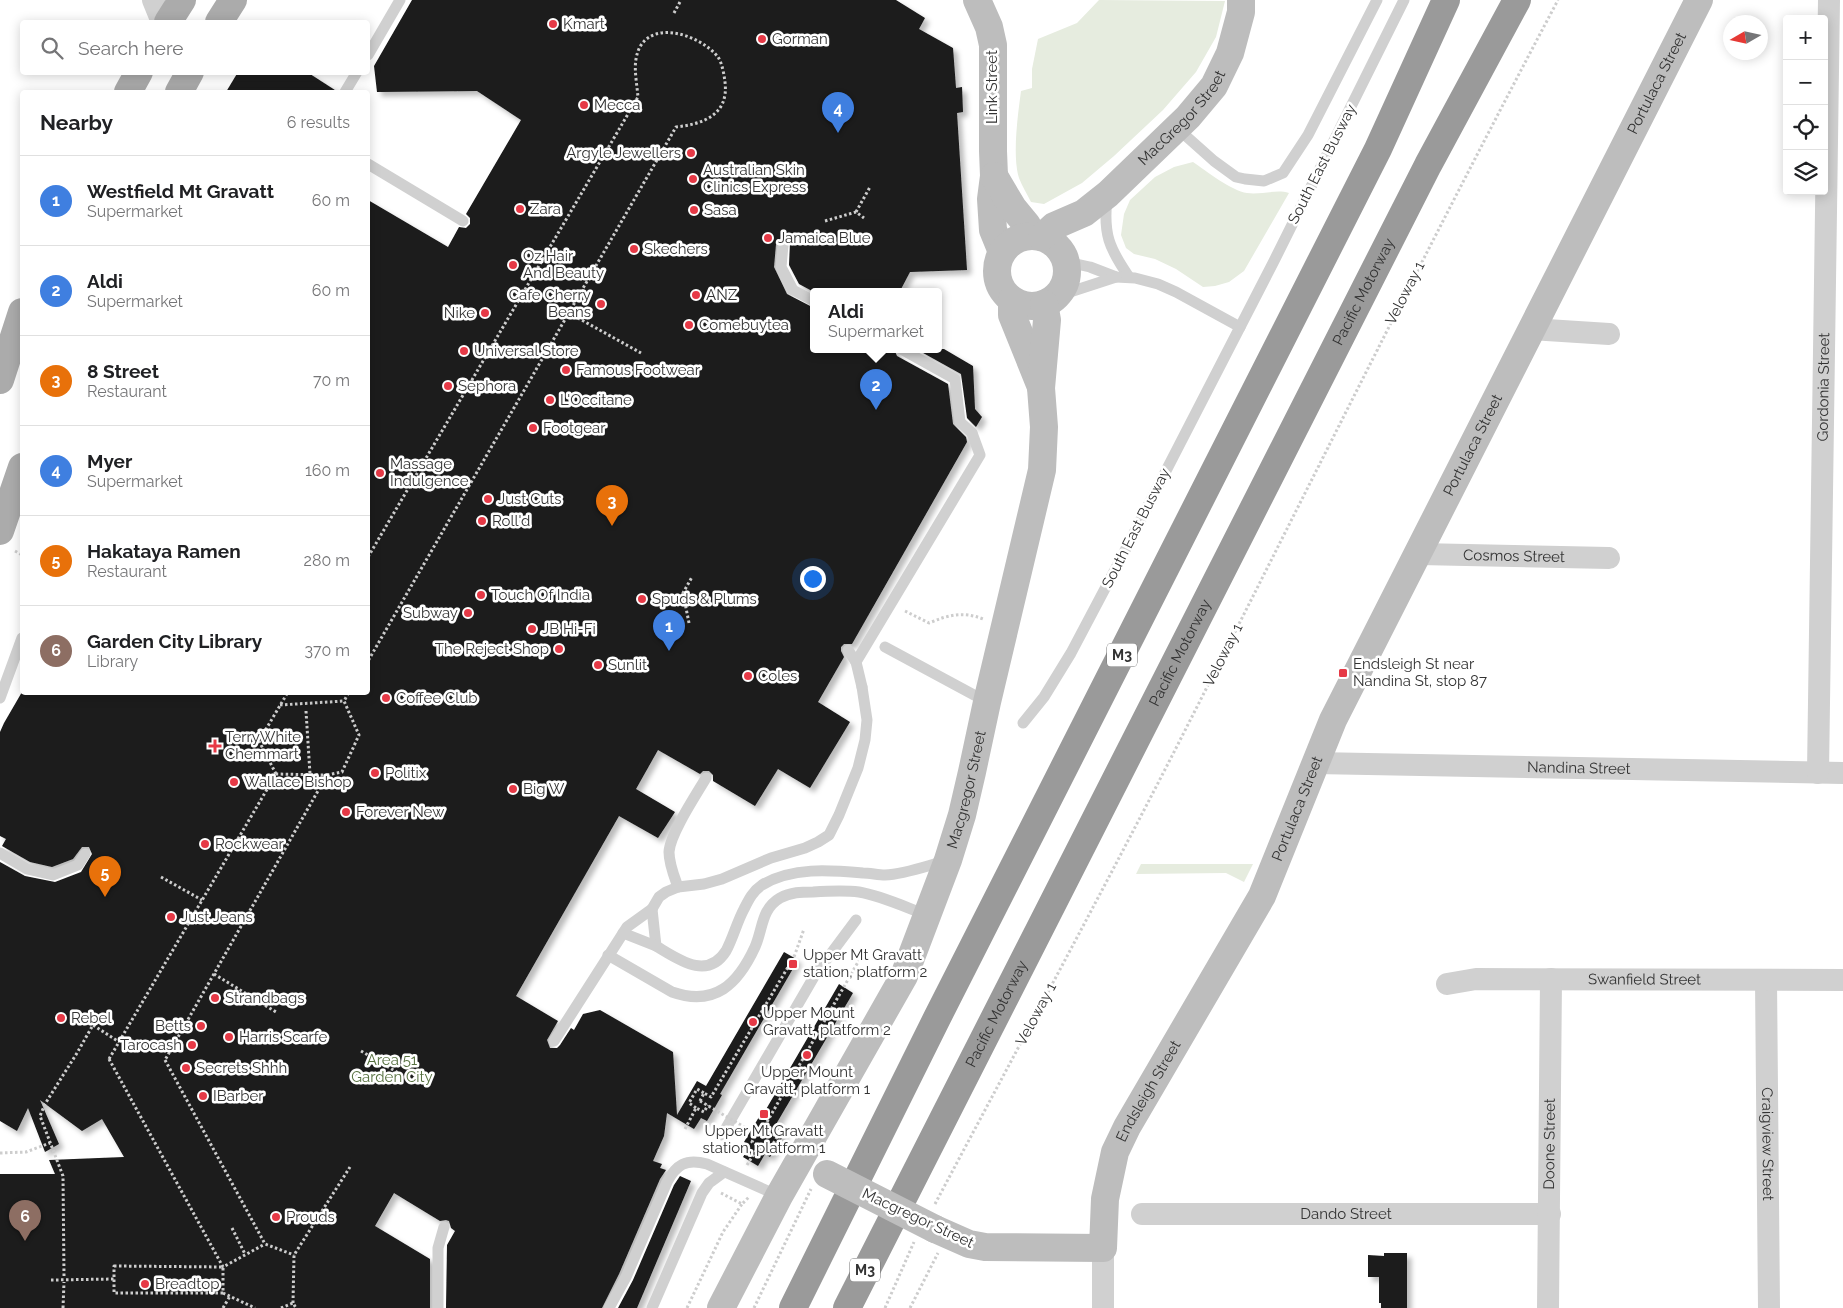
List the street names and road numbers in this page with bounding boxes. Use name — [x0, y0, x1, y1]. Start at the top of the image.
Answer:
street label: Portulaca Street — [1623, 29, 1690, 137]
street label: Link Street — [983, 50, 1001, 124]
street label: MacGregor Street — [1134, 67, 1229, 169]
street label: South East Busway — [1284, 101, 1360, 227]
street label: Pacific Motorway — [1329, 235, 1398, 348]
street label: Veloway 1 — [1381, 258, 1429, 328]
street label: Gordonia Street — [1814, 333, 1833, 442]
street label: Portulaca Street — [1439, 391, 1506, 499]
street label: South East Busway — [1098, 465, 1174, 591]
street label: Cosmos Street — [1463, 546, 1565, 566]
street label: Pacific Motorway — [1145, 596, 1215, 709]
street label: Veloway 1 — [1199, 620, 1247, 690]
road number: M3 — [1107, 644, 1137, 666]
street label: Macgregor Street — [943, 729, 990, 851]
street label: Portulaca Street — [1268, 754, 1326, 864]
street label: Nandina Street — [1527, 758, 1631, 778]
street label: Pacific Motorway — [962, 957, 1031, 1070]
street label: Swanfield Street — [1588, 970, 1701, 989]
street label: Veloway 1 — [1012, 979, 1060, 1049]
street label: Endsleigh Street — [1112, 1037, 1185, 1145]
street label: Craigview Street — [1758, 1087, 1777, 1201]
street label: Doone Street — [1540, 1098, 1559, 1190]
street label: Macgregor Street — [859, 1184, 977, 1252]
street label: Dando Street — [1300, 1205, 1392, 1223]
road number: M3 — [850, 1258, 880, 1282]

